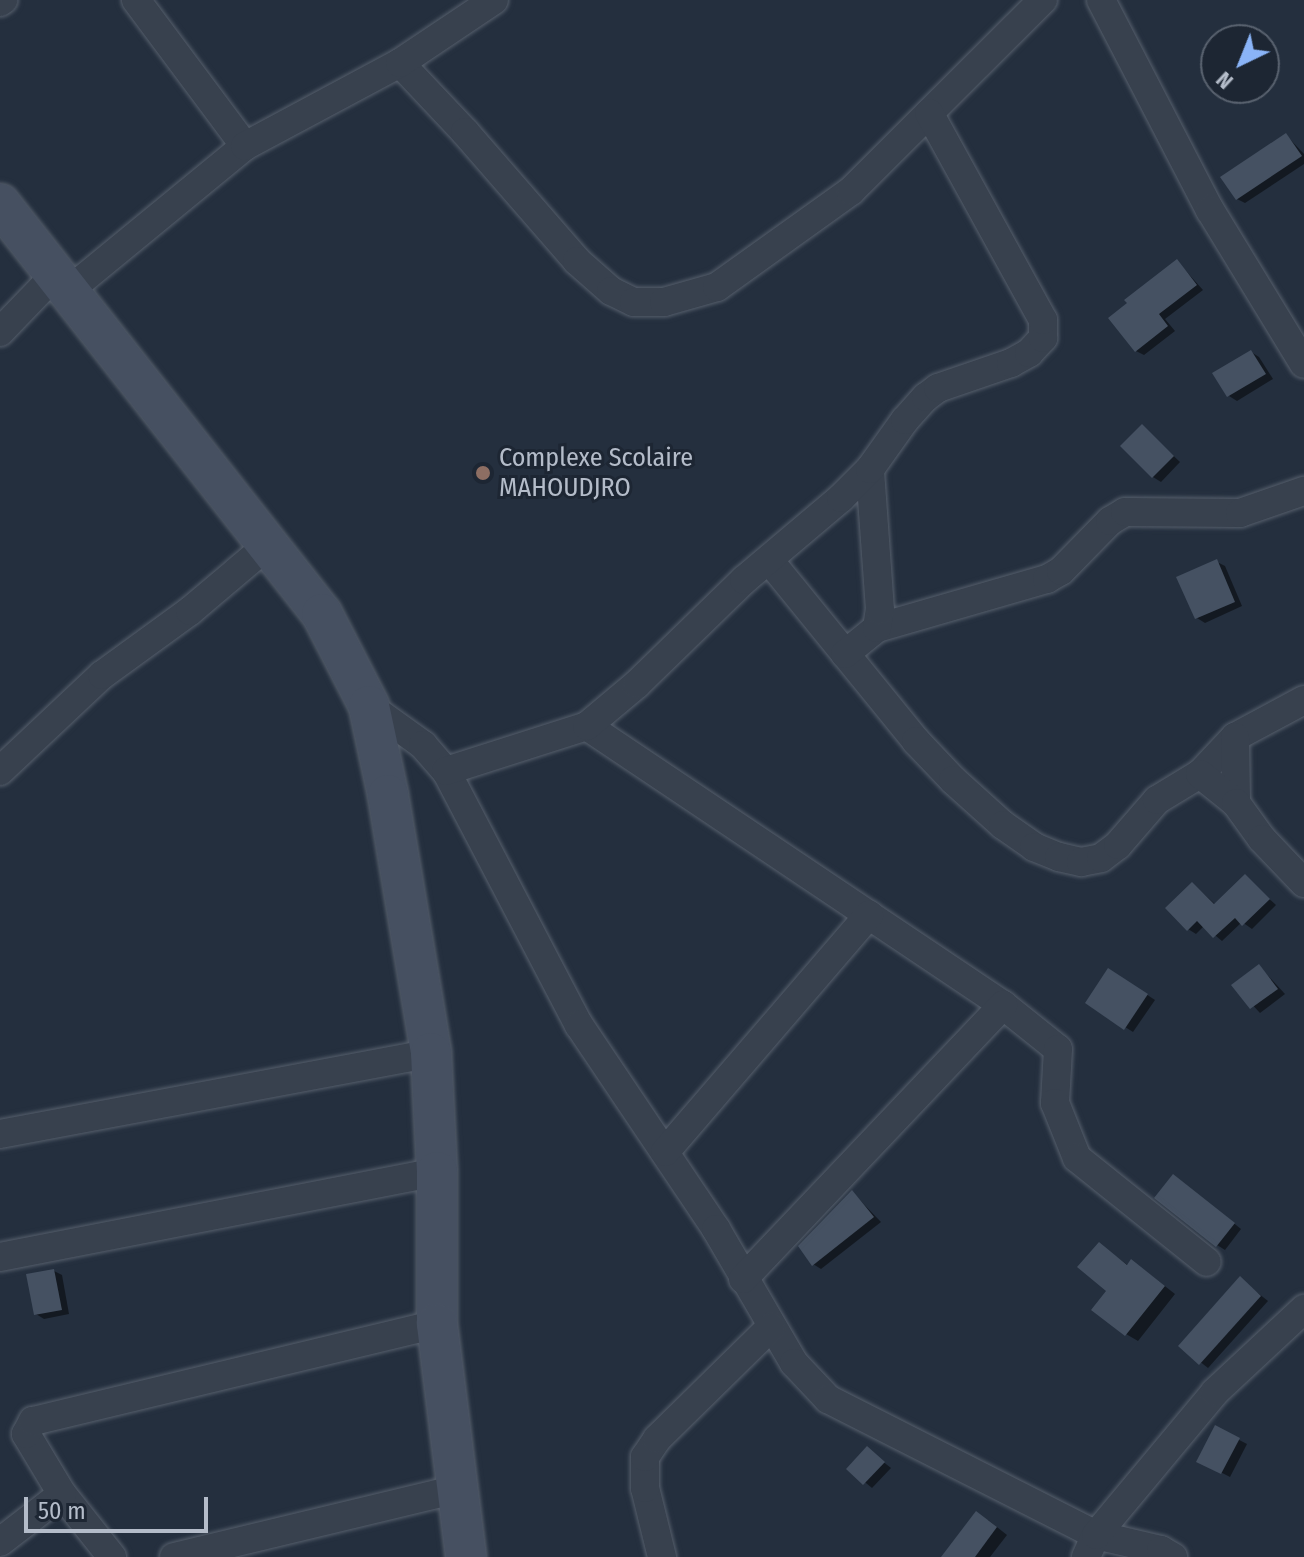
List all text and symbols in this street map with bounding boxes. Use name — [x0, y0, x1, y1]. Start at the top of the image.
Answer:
north arrow — [1200, 24, 1280, 104]
text: N — [1211, 66, 1239, 95]
place label: Complexe Scolaire MAHOUDJRO — [499, 442, 693, 504]
marker: Complexe Scolaire MAHOUDJRO — [474, 464, 492, 482]
scale bar — [28, 1481, 212, 1531]
text: 50 m — [38, 1497, 86, 1525]

